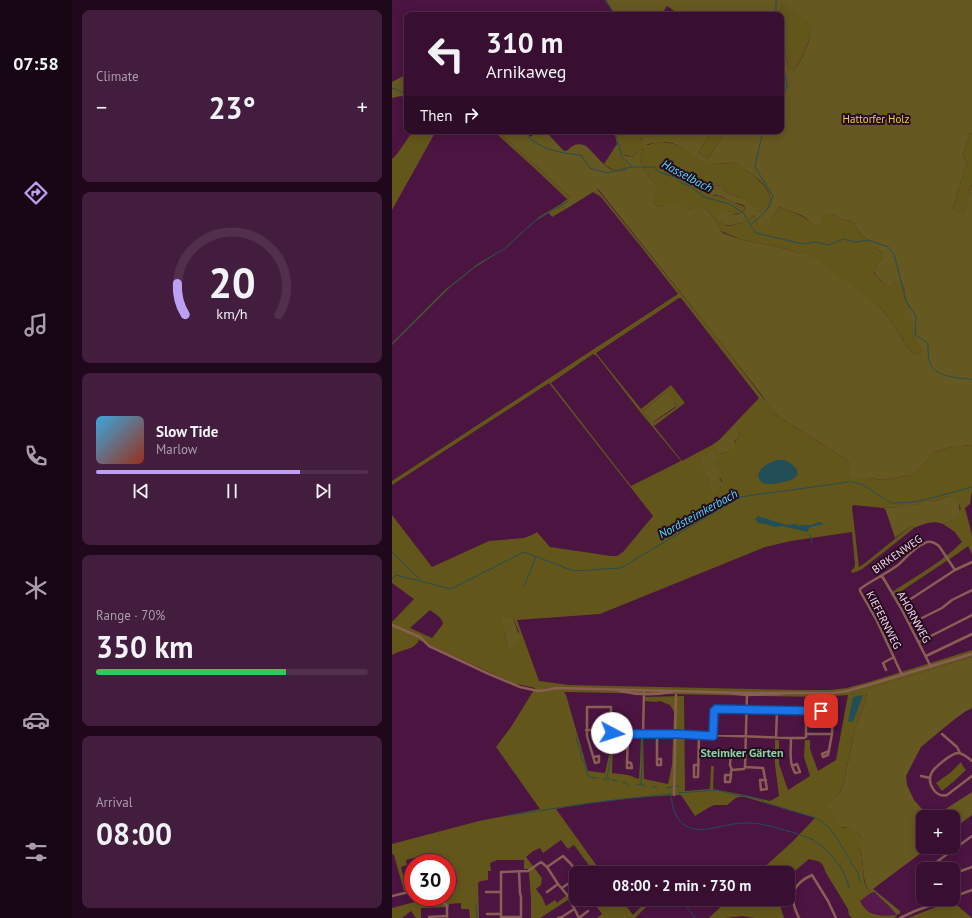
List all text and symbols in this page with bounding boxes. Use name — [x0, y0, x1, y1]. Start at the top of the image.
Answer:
text: 310 m — [486, 24, 563, 61]
icon: left — [420, 28, 472, 80]
text: 07:58 — [13, 52, 59, 75]
text: Arnikaweg — [486, 60, 567, 83]
text: Climate — [96, 68, 139, 85]
text: 23° — [208, 88, 256, 127]
text: − — [96, 93, 107, 121]
text: + — [357, 93, 368, 121]
icon: right — [460, 104, 482, 126]
text: Then — [420, 106, 452, 125]
park label: Hattorfer Holz — [843, 112, 910, 126]
water label: Hasselbach — [659, 156, 715, 195]
icon: directions — [22, 179, 50, 207]
text: 20 — [208, 256, 256, 309]
text: km/h — [216, 304, 248, 323]
icon: music — [22, 311, 50, 339]
text: Slow Tide — [156, 422, 218, 441]
text: Marlow — [156, 441, 197, 458]
icon: phone — [22, 442, 50, 470]
icon: previous — [130, 480, 152, 502]
icon: pause — [221, 480, 243, 502]
icon: next — [312, 480, 334, 502]
water label: Nordsteimkerbach — [656, 486, 740, 541]
street label: BIRKENWEG — [869, 532, 925, 576]
icon: climate — [22, 574, 50, 602]
street label: KIEFERNWEG — [863, 589, 905, 652]
street label: AHORNWEG — [894, 589, 934, 646]
text: Range · 70% — [96, 607, 165, 624]
text: 350 km — [96, 627, 194, 666]
pin — [804, 694, 838, 728]
icon: arrive — [810, 700, 832, 722]
icon: car — [22, 706, 50, 734]
position arrow — [591, 712, 633, 754]
district label: Steimker Gärten — [700, 745, 784, 760]
text: Arrival — [96, 794, 132, 811]
map controls — [916, 810, 960, 906]
button: + — [916, 810, 960, 854]
text: 08:00 — [96, 814, 172, 853]
icon: filters — [22, 838, 50, 866]
speed limit sign: 30 — [404, 854, 456, 906]
button: − — [916, 862, 960, 906]
text: 08:00 · 2 min · 730 m — [613, 876, 751, 895]

